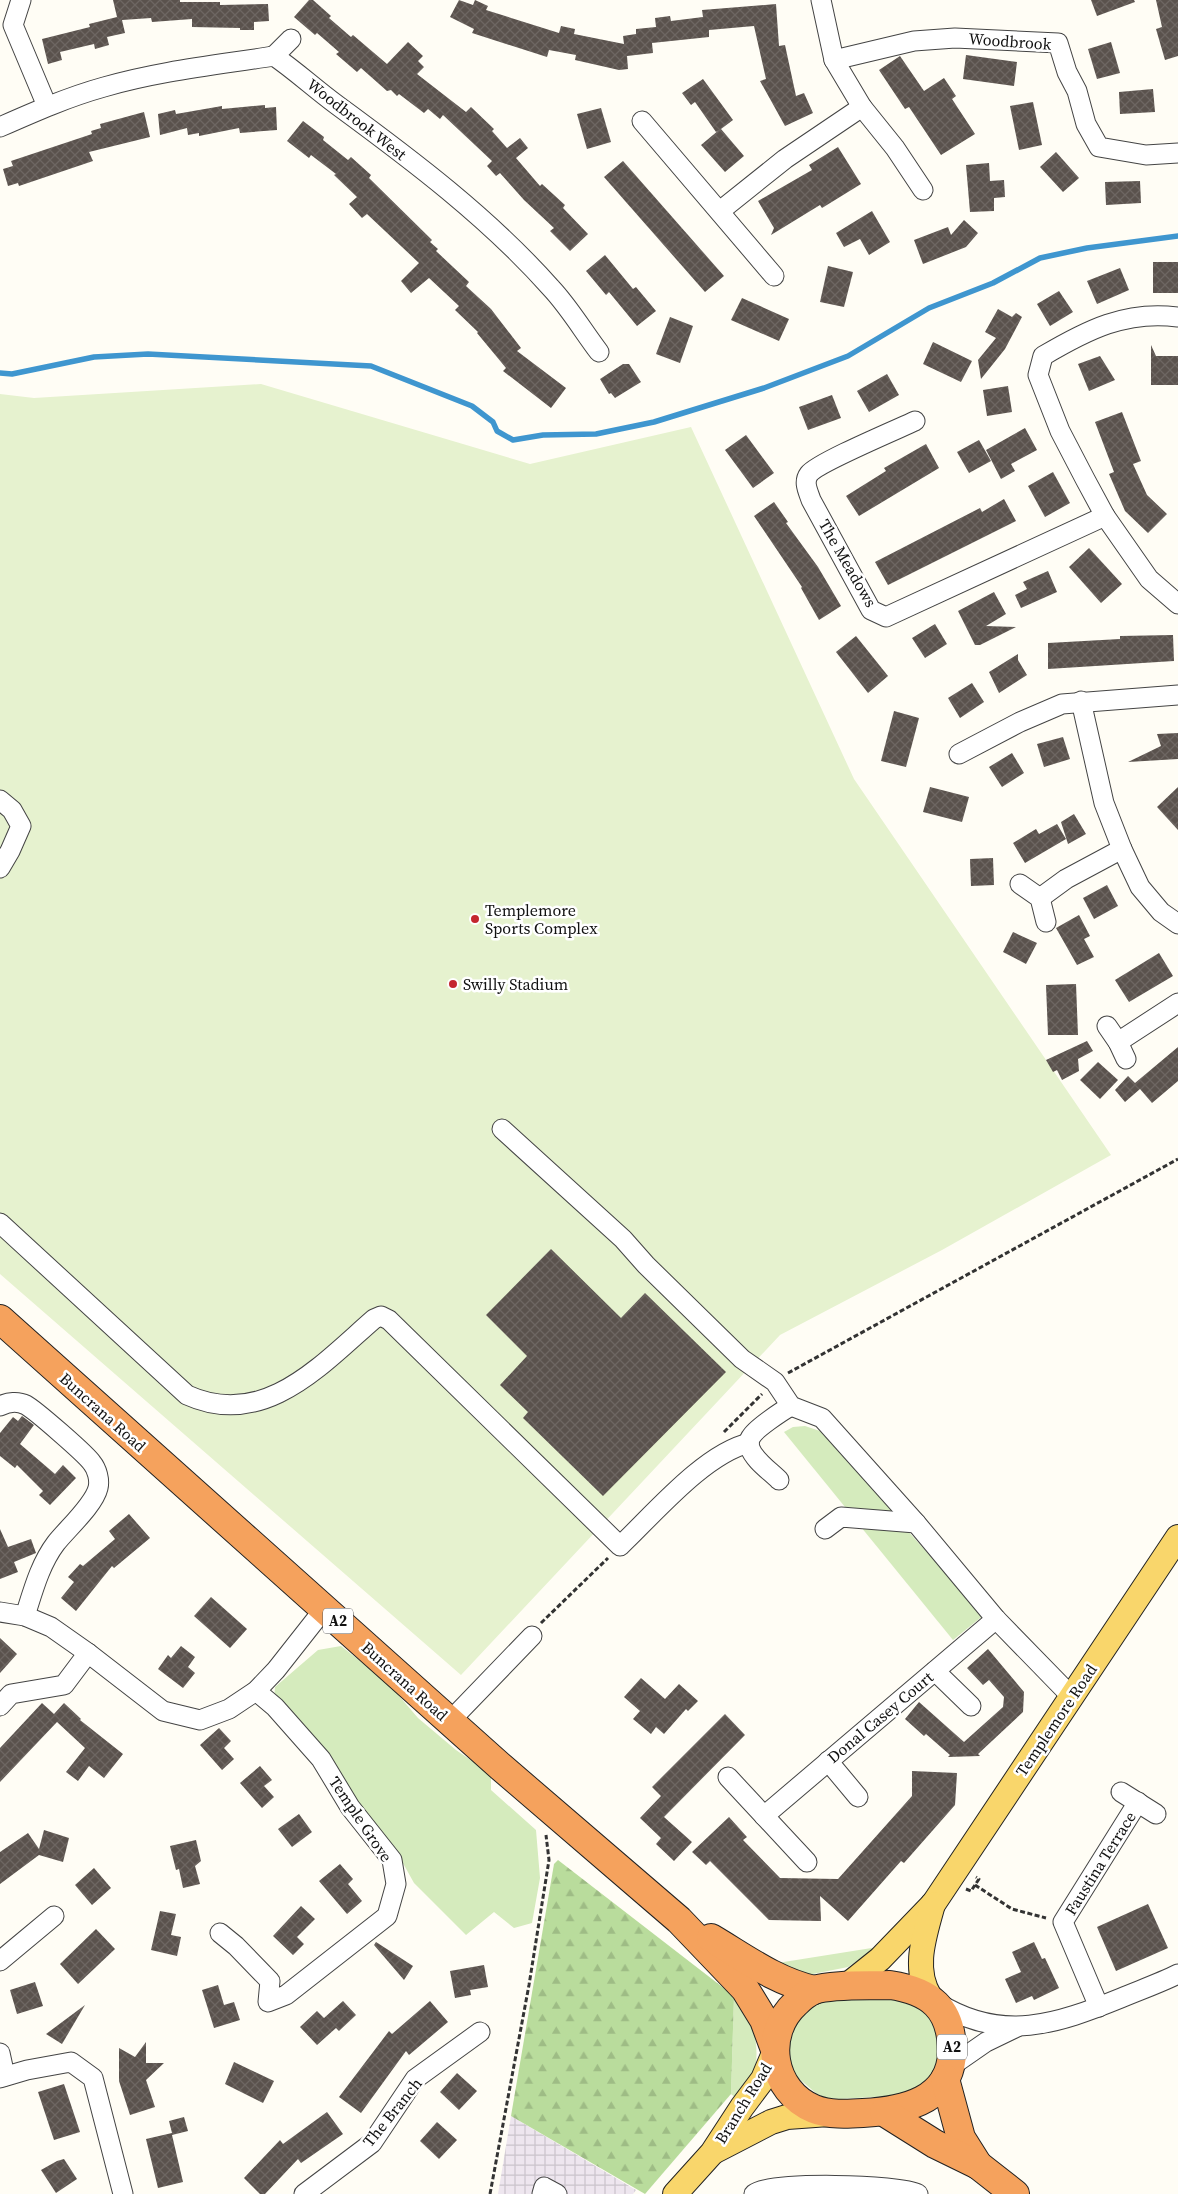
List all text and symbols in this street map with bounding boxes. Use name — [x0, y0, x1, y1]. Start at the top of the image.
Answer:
street label: Woodbrook — [968, 27, 1052, 55]
street label: Woodbrook West — [303, 73, 412, 165]
street label: The Meadows — [814, 515, 882, 611]
place label: Templemore Sports Complex — [485, 899, 598, 939]
marker: Templemore Sports Complex — [469, 913, 481, 925]
place label: Swilly Stadium — [463, 973, 568, 995]
marker: Swilly Stadium — [447, 978, 459, 990]
street label: Buncrana Road — [55, 1367, 151, 1457]
road number: A2 — [323, 1608, 353, 1634]
street label: Buncrana Road — [357, 1636, 453, 1726]
street label: Templemore Road — [1010, 1660, 1102, 1780]
street label: Donal Casey Court — [822, 1666, 938, 1768]
street label: Temple Grove — [324, 1772, 398, 1866]
street label: Faustina Terrace — [1059, 1807, 1141, 1919]
road number: A2 — [937, 2034, 967, 2060]
street label: Branch Road — [709, 2058, 777, 2148]
street label: The Branch — [357, 2073, 427, 2151]

